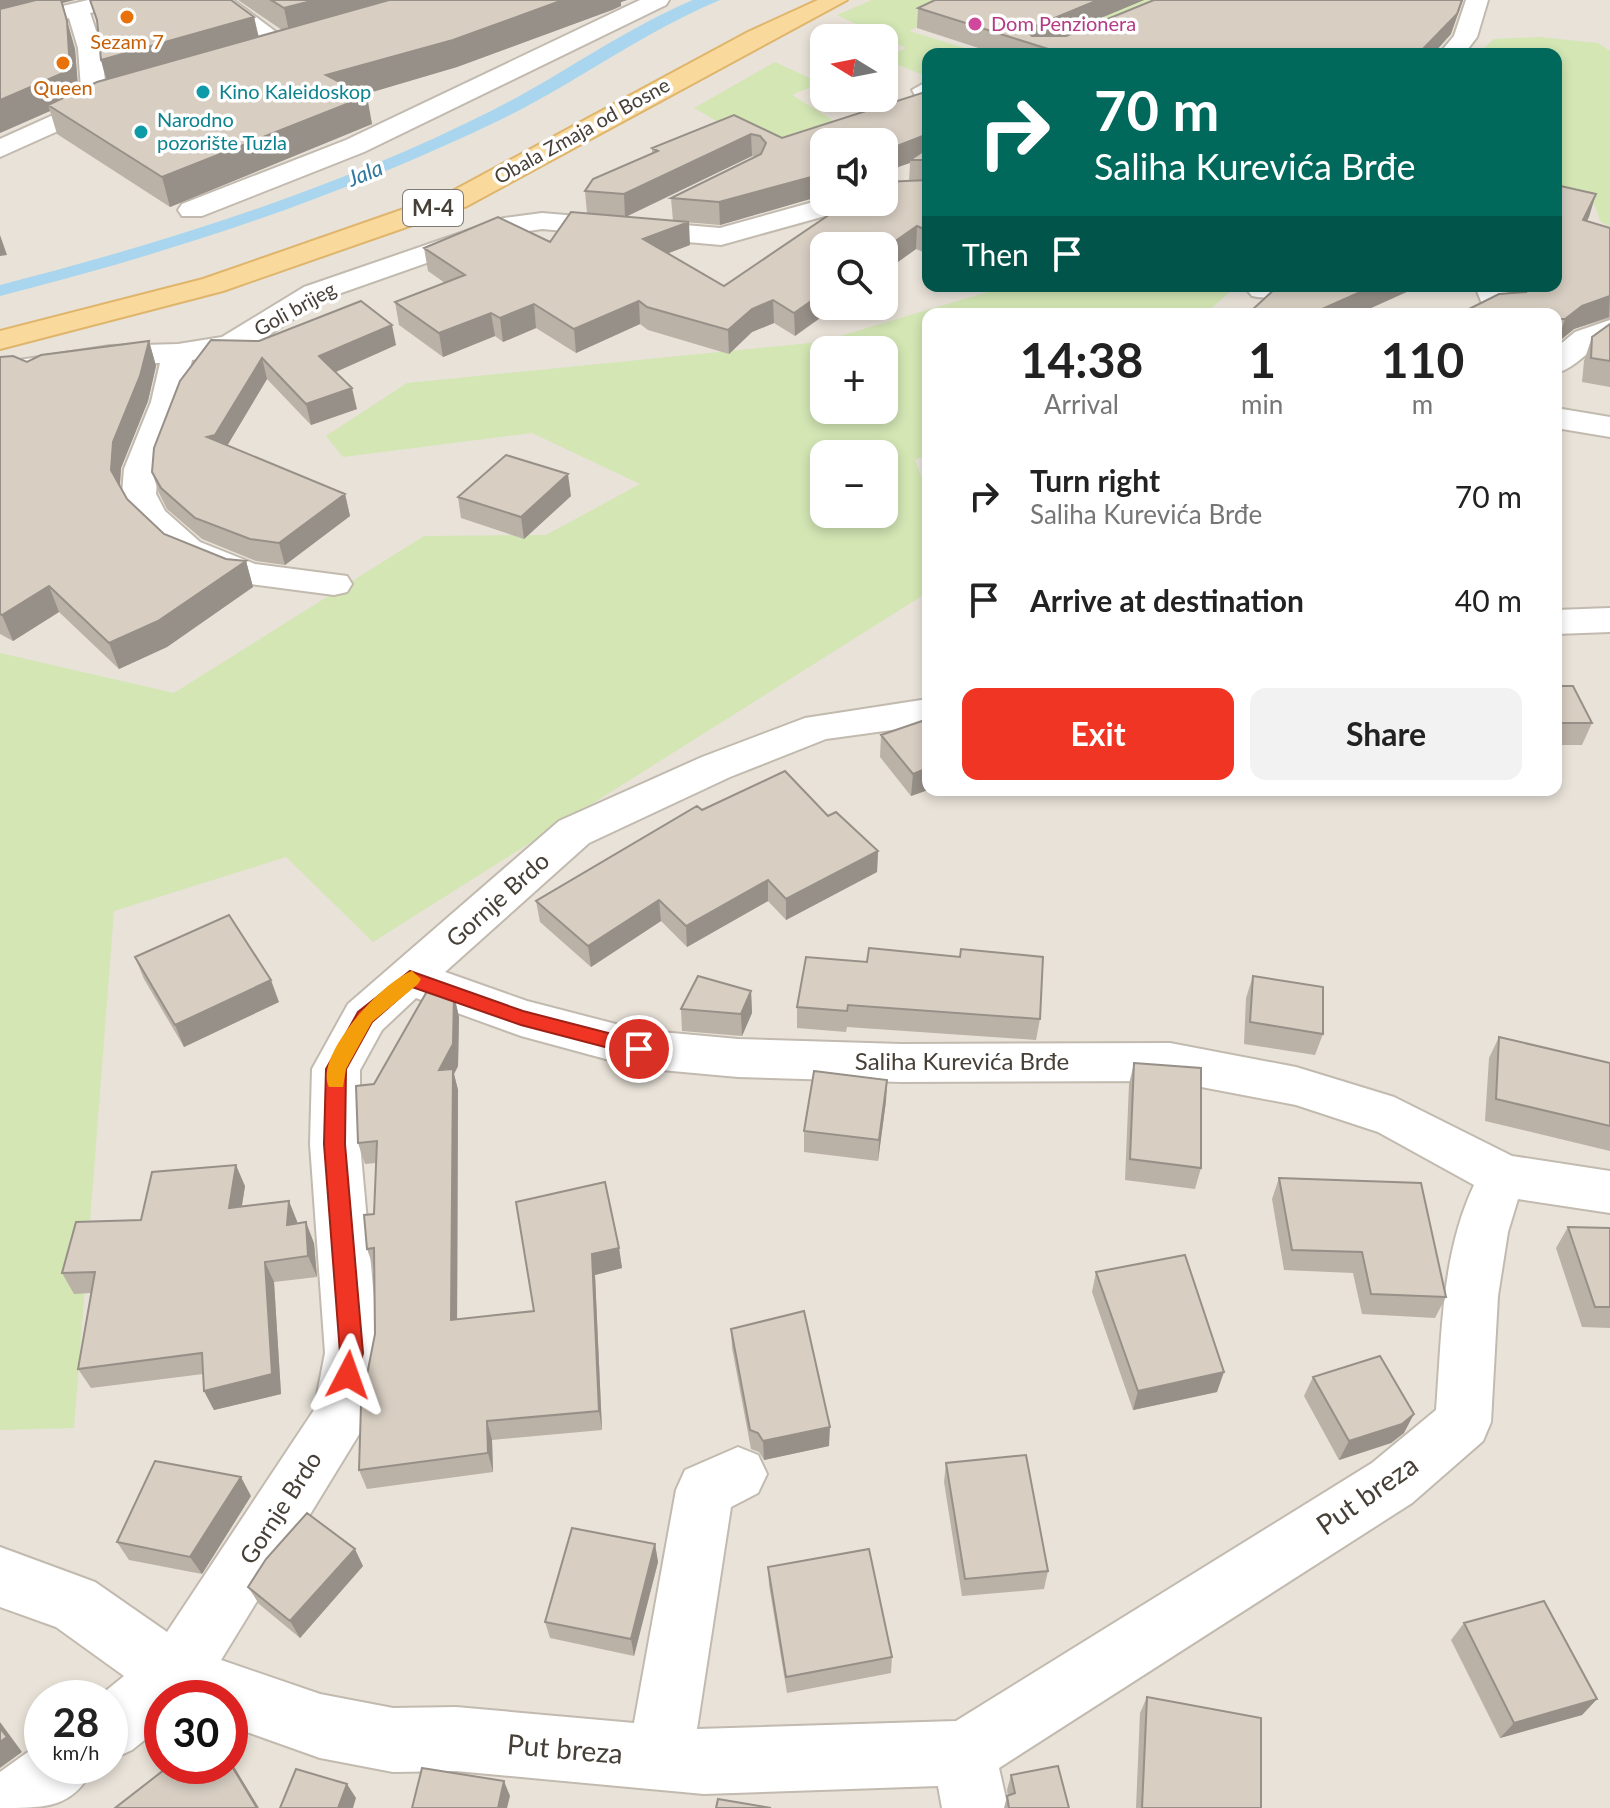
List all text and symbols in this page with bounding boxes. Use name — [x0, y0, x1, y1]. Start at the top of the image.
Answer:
marker: Sezam 7 — [118, 8, 136, 26]
place label: Dom Penzionera — [991, 11, 1136, 35]
marker: Dom Penzionera — [966, 15, 984, 33]
north arrow — [810, 24, 898, 112]
map controls — [810, 24, 898, 528]
place label: Sezam 7 — [90, 29, 164, 53]
marker: Queen — [54, 54, 72, 72]
street label: Obala Zmaja od Bosne — [490, 72, 673, 188]
place label: Queen — [33, 75, 93, 99]
text: 70 m — [1094, 76, 1219, 143]
place label: Kino Kaleidoskop — [219, 79, 371, 103]
icon: right — [962, 80, 1066, 184]
marker: Kino Kaleidoskop — [194, 83, 212, 101]
place label: Narodno pozorište Tuzla — [157, 107, 287, 154]
marker: Narodno pozorište Tuzla — [132, 123, 150, 141]
button: sound — [810, 128, 898, 216]
text: Saliha Kurevića Brđe — [1094, 144, 1415, 188]
water label: Jala — [342, 154, 386, 192]
road number: M-4 — [403, 190, 463, 226]
button: search — [810, 232, 898, 320]
icon: arrive — [1045, 232, 1089, 276]
text: Then — [962, 236, 1029, 272]
street label: Goli brijeg — [250, 276, 339, 340]
text: 14:38 — [1020, 331, 1143, 388]
text: 1 — [1248, 331, 1276, 388]
text: 110 — [1381, 331, 1464, 388]
button: + — [810, 336, 898, 424]
text: Arrival — [1044, 388, 1119, 420]
text: min — [1241, 388, 1283, 420]
text: m — [1412, 388, 1433, 420]
button: − — [810, 440, 898, 528]
text: Turn right — [1030, 462, 1160, 498]
icon: right — [962, 474, 1006, 518]
text: 70 m — [1455, 478, 1522, 514]
text: Saliha Kurevića Brđe — [1030, 498, 1262, 530]
icon: arrive — [962, 578, 1006, 622]
text: Arrive at destination — [1030, 582, 1304, 618]
text: 40 m — [1455, 582, 1522, 618]
button: Exit — [962, 688, 1234, 780]
button: Share — [1250, 688, 1522, 780]
street label: Gornje Brdo — [440, 845, 554, 953]
pin — [605, 1015, 673, 1083]
icon: arrive — [617, 1027, 661, 1071]
street label: Saliha Kurevića Brđe — [855, 1046, 1069, 1075]
position arrow — [306, 1333, 390, 1417]
street label: Gornje Brdo — [233, 1445, 327, 1569]
street label: Put breza — [1309, 1447, 1424, 1541]
speed limit sign: 30 — [144, 1680, 248, 1784]
text: 28 — [53, 1698, 99, 1746]
street label: Put breza — [506, 1726, 624, 1770]
text: km/h — [53, 1740, 99, 1764]

